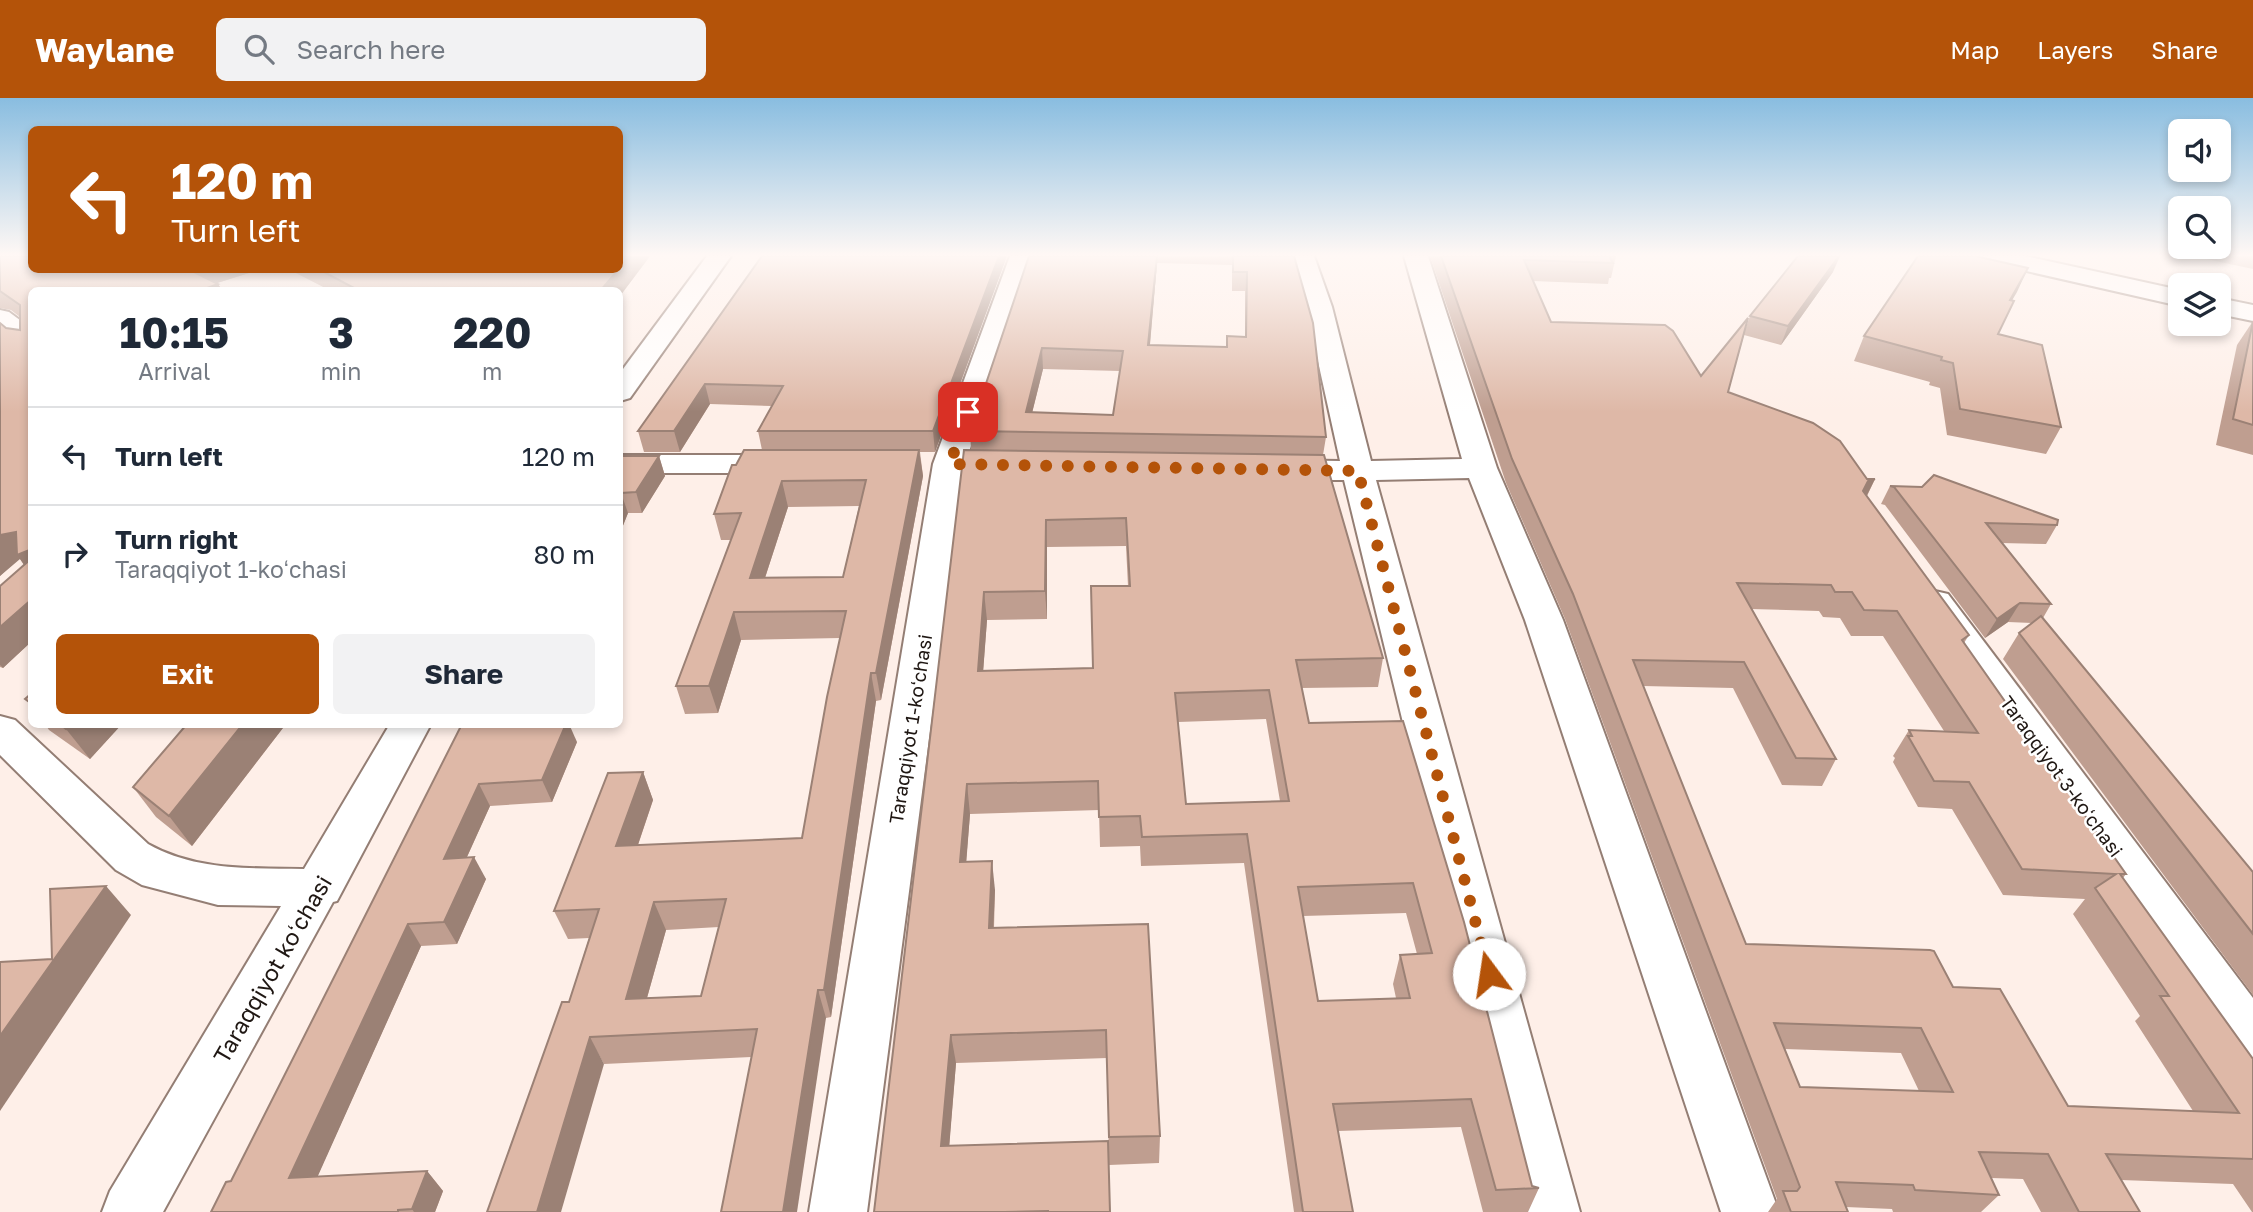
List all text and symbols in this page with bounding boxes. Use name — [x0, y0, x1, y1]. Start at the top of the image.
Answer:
search box — [216, 18, 706, 81]
text: Waylane — [35, 30, 174, 69]
icon: search — [240, 30, 278, 68]
text: Search here — [296, 34, 445, 65]
text: Map — [1950, 35, 1999, 64]
text: Layers — [2037, 35, 2113, 64]
text: Share — [2151, 35, 2218, 64]
map controls — [2168, 119, 2231, 336]
button: sound — [2168, 119, 2231, 182]
text: 120 m — [171, 151, 313, 210]
icon: left — [56, 154, 147, 245]
button: search — [2168, 196, 2231, 259]
text: Turn left — [171, 211, 300, 249]
button: layers — [2168, 273, 2231, 336]
text: 10:15 — [120, 307, 229, 357]
text: 3 — [328, 307, 354, 357]
text: 220 — [453, 307, 531, 357]
text: Arrival — [138, 357, 210, 385]
text: min — [321, 357, 361, 385]
text: m — [482, 357, 502, 385]
pin — [938, 382, 998, 442]
icon: arrive — [949, 393, 987, 431]
icon: left — [56, 437, 94, 475]
text: Turn left — [115, 441, 223, 472]
text: 120 m — [522, 441, 595, 472]
text: Turn right — [115, 524, 238, 555]
icon: right — [56, 535, 94, 573]
text: 80 m — [534, 539, 595, 570]
text: Taraqqiyot 1-koʻchasi — [115, 555, 347, 583]
street label: Taraqqiyot 1-koʻchasi — [884, 633, 936, 825]
button: Exit — [56, 634, 319, 714]
button: Share — [333, 634, 595, 714]
street label: Taraqqiyot 3-koʻchasi — [1996, 691, 2128, 861]
street label: Taraqqiyot koʻchasi — [207, 870, 337, 1068]
position arrow — [1452, 937, 1526, 1011]

